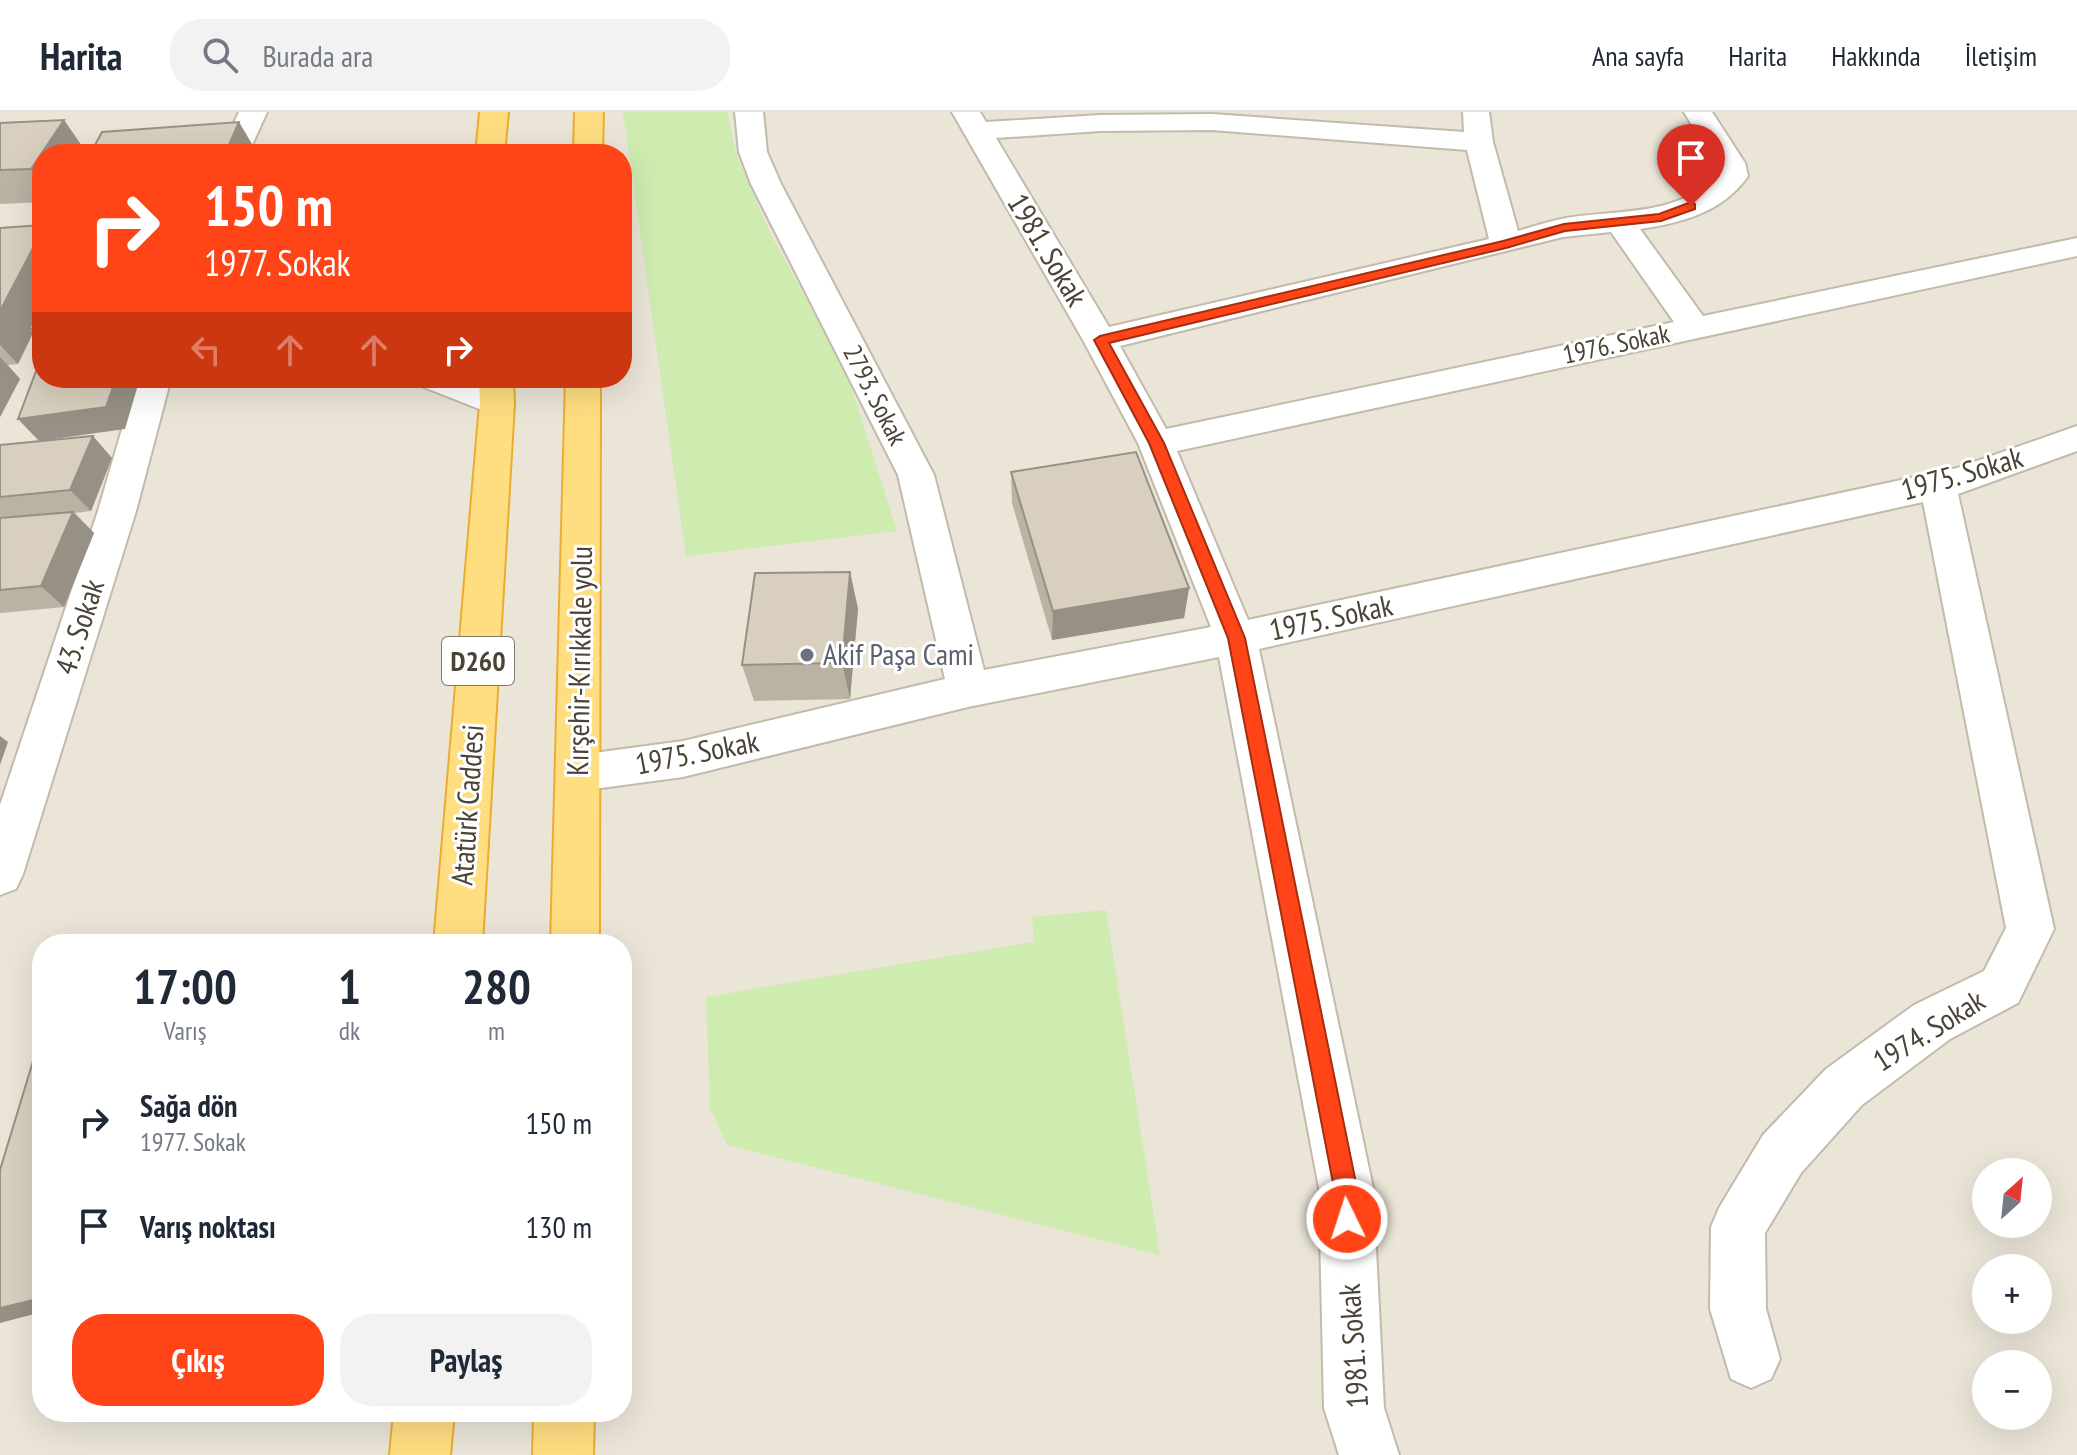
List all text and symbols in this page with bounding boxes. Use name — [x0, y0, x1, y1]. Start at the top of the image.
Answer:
search box — [170, 19, 730, 91]
text: Harita — [40, 31, 122, 80]
icon: search — [198, 33, 242, 77]
text: Burada ara — [262, 36, 373, 75]
text: Ana sayfa — [1592, 37, 1684, 74]
text: Harita — [1728, 37, 1787, 74]
text: Hakkında — [1831, 37, 1921, 74]
text: İletişim — [1965, 37, 2037, 74]
pin — [1657, 124, 1725, 206]
icon: arrive — [1669, 136, 1713, 180]
text: 150 m — [204, 169, 333, 241]
icon: right — [72, 176, 176, 280]
street label: 1981. Sokak — [999, 186, 1097, 313]
text: 1977. Sokak — [204, 239, 351, 286]
street label: 1976. Sokak — [1560, 316, 1672, 371]
icon: left — [184, 328, 228, 372]
icon: ahead — [268, 328, 312, 372]
icon: ahead — [352, 328, 396, 372]
icon: right — [436, 328, 480, 372]
street label: 2793. Sokak — [836, 339, 915, 450]
street label: 1975. Sokak — [1896, 437, 2027, 509]
street label: Kırşehir-Kırıkkale yolu — [557, 546, 600, 776]
street label: 43. Sokak — [45, 574, 112, 679]
street label: 1975. Sokak — [1266, 584, 1396, 649]
place label: Akif Paşa Cami — [823, 634, 974, 673]
road number: D260 — [442, 637, 514, 685]
marker: Akif Paşa Cami — [798, 646, 816, 664]
street label: 1975. Sokak — [632, 720, 762, 783]
street label: Atatürk Caddesi — [441, 723, 492, 887]
text: 17:00 — [133, 955, 237, 1017]
text: 1 — [338, 955, 361, 1017]
text: 280 — [462, 955, 531, 1017]
street label: 1974. Sokak — [1865, 980, 1992, 1079]
text: Varış — [164, 1014, 206, 1047]
text: dk — [339, 1014, 360, 1047]
text: m — [488, 1014, 505, 1047]
text: Sağa dön — [140, 1086, 238, 1125]
icon: right — [72, 1100, 116, 1144]
text: 150 m — [526, 1103, 592, 1142]
text: 1977. Sokak — [140, 1125, 246, 1158]
north arrow — [1972, 1158, 2052, 1238]
map controls — [1972, 1158, 2052, 1430]
position arrow — [1305, 1177, 1389, 1261]
icon: arrive — [72, 1204, 116, 1248]
text: Varış noktası — [140, 1207, 276, 1246]
text: 130 m — [526, 1207, 592, 1246]
button: + — [1972, 1254, 2052, 1334]
street label: 1981. Sokak — [1329, 1282, 1376, 1410]
button: Çıkış — [72, 1314, 324, 1406]
button: Paylaş — [340, 1314, 592, 1406]
button: − — [1972, 1350, 2052, 1430]

